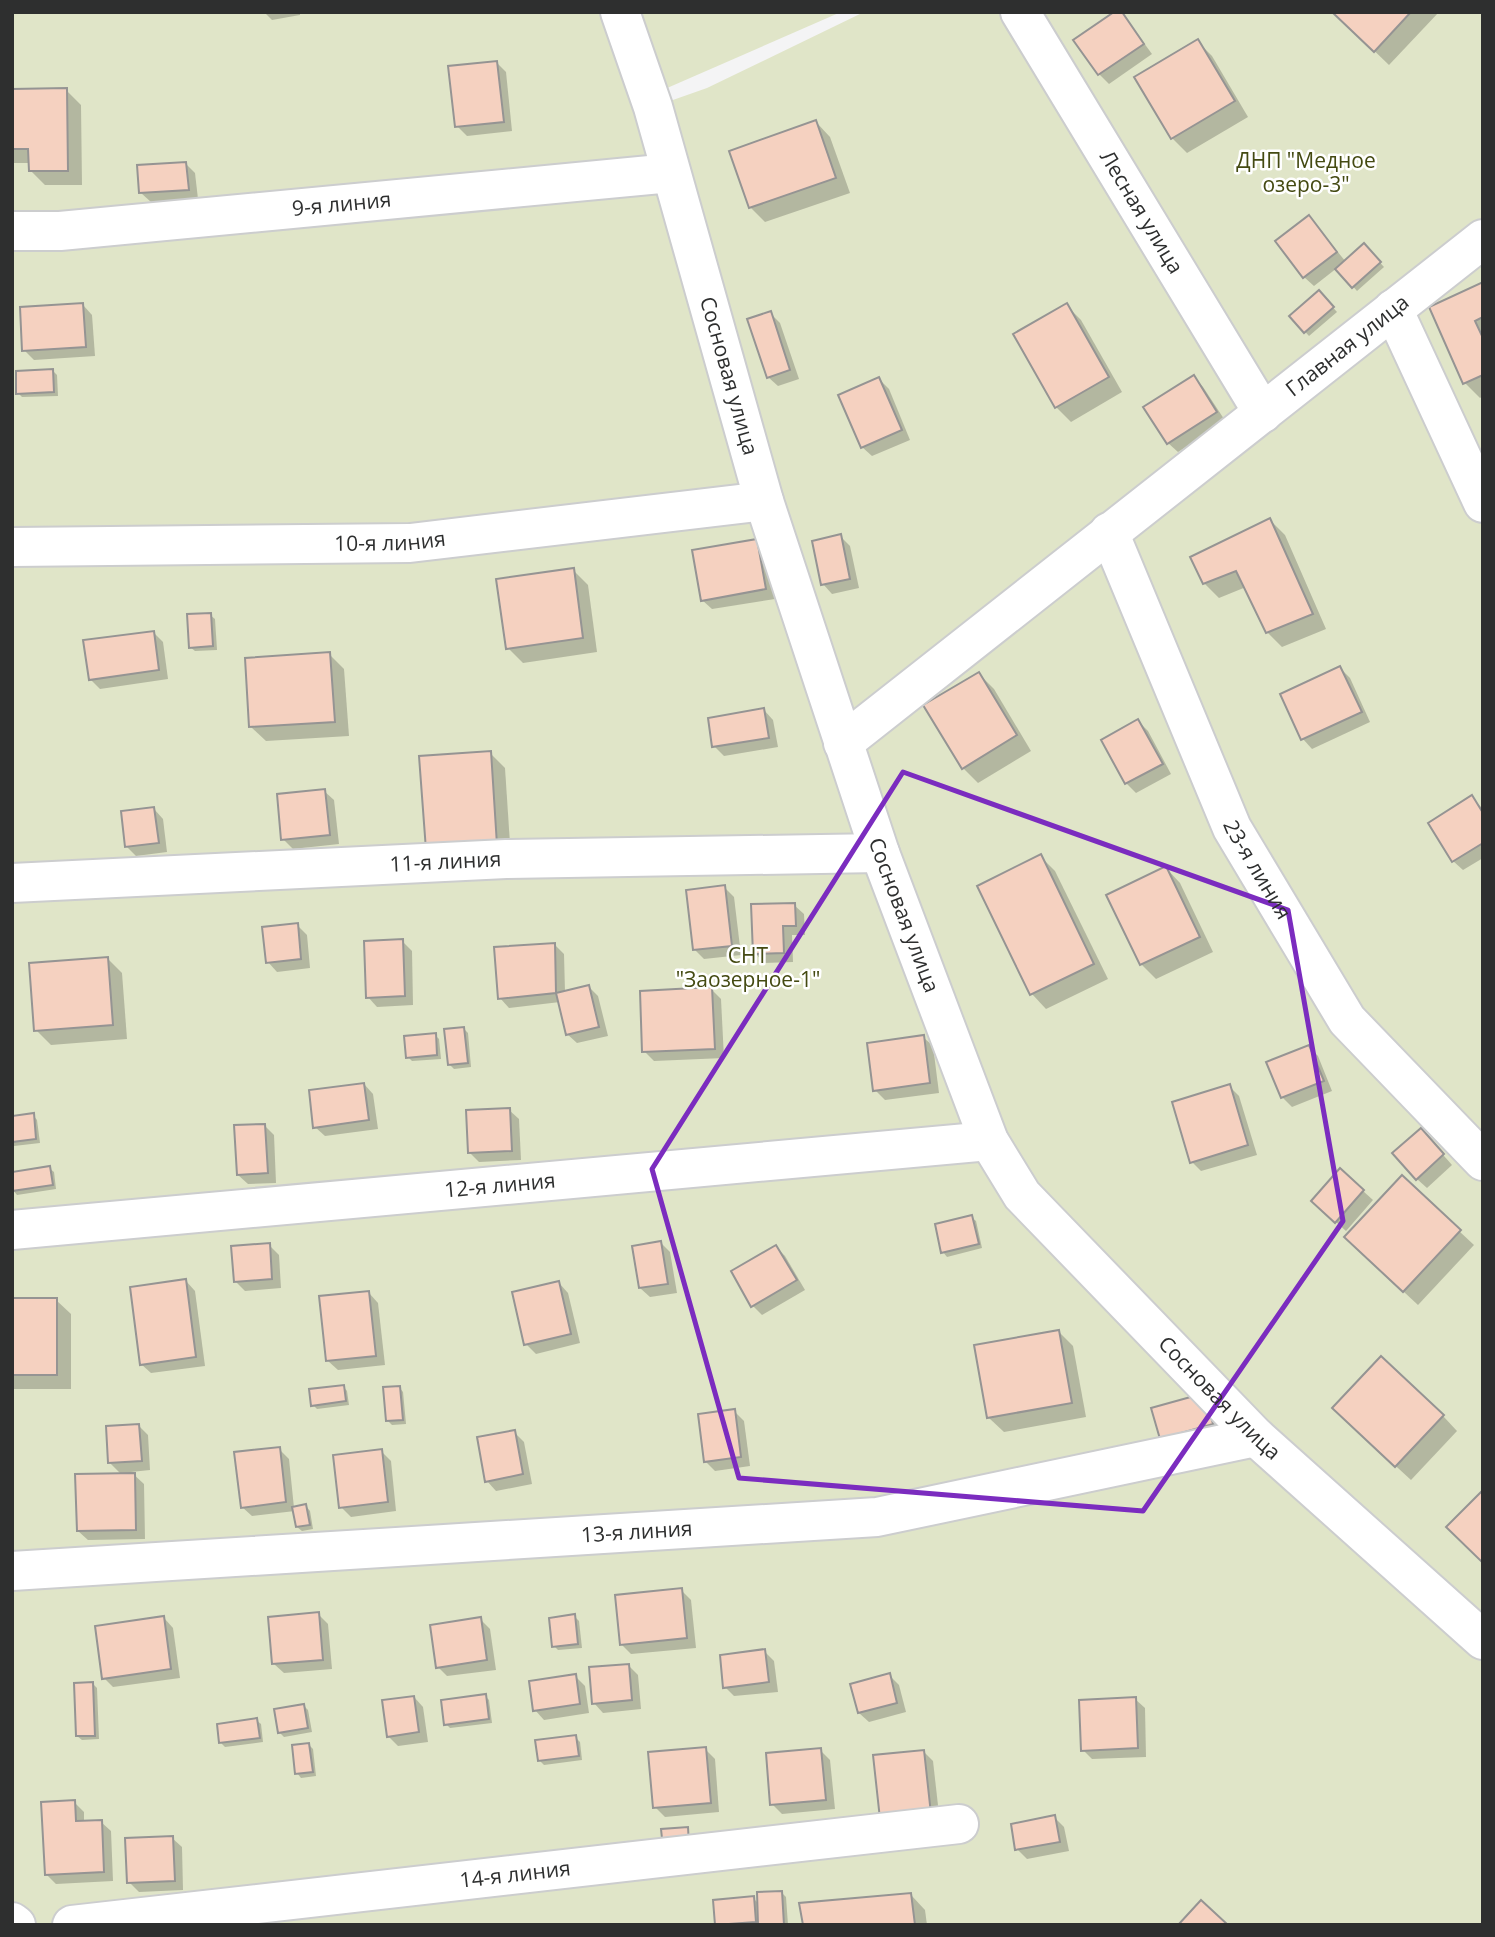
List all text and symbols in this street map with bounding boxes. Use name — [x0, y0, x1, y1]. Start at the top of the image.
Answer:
street label: Лесная улица — [1094, 145, 1190, 278]
park label: ДНП "Медное озеро-3" — [1236, 146, 1376, 198]
street label: 9-я линия — [291, 185, 393, 222]
street label: Главная улица — [1279, 288, 1414, 402]
street label: Сосновая улица — [694, 293, 765, 458]
street label: 10-я линия — [334, 524, 447, 557]
street label: 23-я линия — [1217, 815, 1298, 924]
street label: Сосновая улица — [863, 834, 946, 996]
street label: 11-я линия — [389, 844, 502, 878]
park label: СНТ "Заозерное-1" — [676, 941, 820, 993]
street label: 12-я линия — [443, 1166, 557, 1204]
street label: Сосновая улица — [1153, 1329, 1287, 1466]
street label: 13-я линия — [580, 1514, 693, 1548]
street label: 14-я линия — [458, 1853, 572, 1894]

